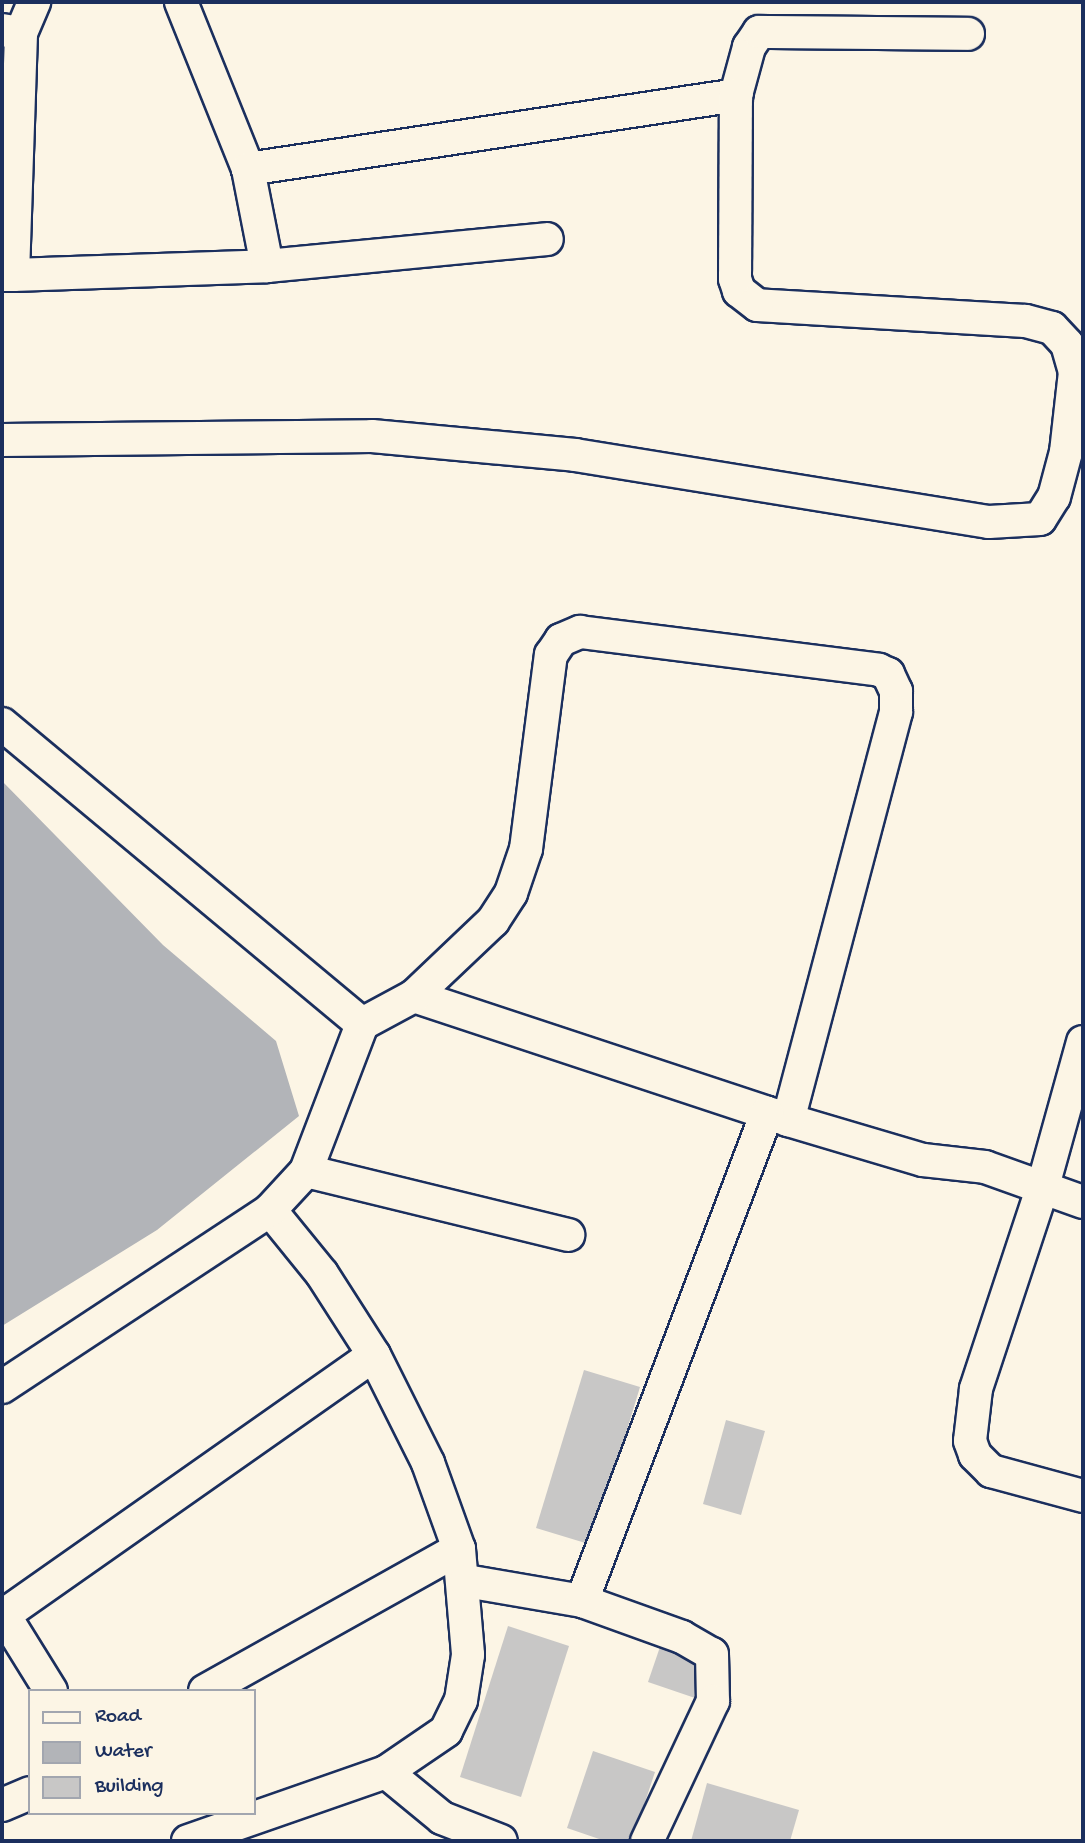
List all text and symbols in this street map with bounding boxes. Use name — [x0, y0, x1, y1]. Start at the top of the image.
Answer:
legend — [28, 1689, 256, 1815]
text: Road — [95, 1705, 141, 1730]
text: Water — [95, 1740, 151, 1765]
text: Building — [95, 1775, 164, 1800]

